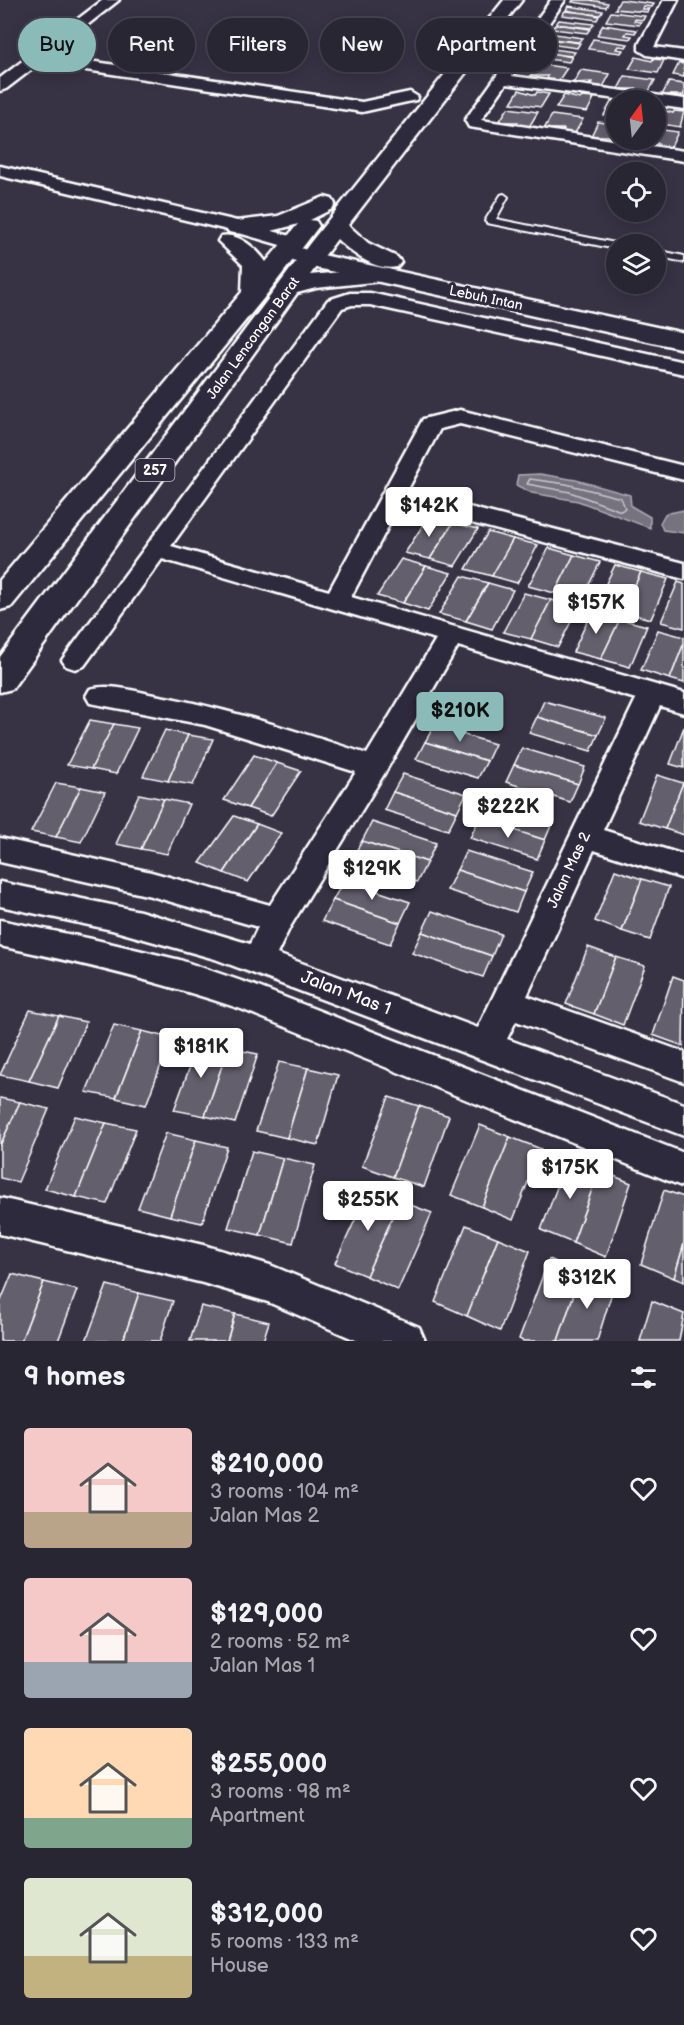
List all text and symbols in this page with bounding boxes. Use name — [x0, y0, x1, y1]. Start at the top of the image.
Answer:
chip: Buy — [18, 18, 96, 72]
chip: Rent — [108, 18, 195, 72]
chip: Filters — [207, 18, 308, 72]
chip: New — [320, 18, 404, 72]
chip: Apartment — [416, 18, 557, 72]
north arrow — [606, 90, 666, 150]
map controls — [606, 90, 666, 294]
button: locate — [606, 162, 666, 222]
button: layers — [606, 234, 666, 294]
street label: Jalan Lencongan Barat — [203, 273, 303, 402]
street label: Lebuh Intan — [448, 282, 525, 314]
road number: 257 — [136, 459, 174, 481]
pin: $142K — [387, 487, 471, 538]
text: $142K — [400, 494, 458, 518]
pin: $157K — [554, 584, 638, 635]
text: $157K — [567, 591, 625, 615]
pin: $210K — [418, 692, 502, 743]
text: $210K — [430, 699, 490, 723]
pin: $222K — [466, 788, 550, 839]
text: $222K — [477, 795, 539, 819]
street label: Jalan Mas 2 — [543, 829, 595, 911]
pin: $129K — [330, 850, 414, 901]
text: $129K — [343, 857, 401, 881]
street label: Jalan Mas 1 — [298, 966, 394, 1020]
pin: $181K — [159, 1028, 243, 1079]
text: $181K — [173, 1035, 229, 1059]
pin: $175K — [528, 1149, 612, 1200]
text: $175K — [541, 1156, 599, 1180]
pin: $255K — [326, 1181, 410, 1232]
text: $255K — [337, 1188, 399, 1212]
pin: $312K — [545, 1259, 629, 1310]
text: $312K — [558, 1266, 616, 1290]
icon: filters — [627, 1361, 660, 1394]
text: 9 homes — [24, 1362, 125, 1393]
text: $210,000 — [210, 1449, 324, 1480]
icon: home — [72, 1452, 144, 1524]
icon: heart — [627, 1472, 660, 1505]
text: 3 rooms · 104 m² — [210, 1480, 359, 1504]
text: Jalan Mas 2 — [210, 1504, 319, 1528]
text: $129,000 — [210, 1599, 323, 1630]
icon: home — [72, 1602, 144, 1674]
icon: heart — [627, 1622, 660, 1655]
text: 2 rooms · 52 m² — [210, 1630, 350, 1654]
text: Jalan Mas 1 — [210, 1654, 315, 1678]
text: $255,000 — [210, 1749, 327, 1780]
icon: home — [72, 1752, 144, 1824]
icon: heart — [627, 1772, 660, 1805]
text: 3 rooms · 98 m² — [210, 1780, 351, 1804]
text: Apartment — [210, 1804, 305, 1828]
text: $312,000 — [210, 1899, 323, 1930]
icon: home — [72, 1902, 144, 1974]
icon: heart — [627, 1922, 660, 1955]
text: 5 rooms · 133 m² — [210, 1930, 359, 1954]
text: House — [210, 1954, 269, 1978]

